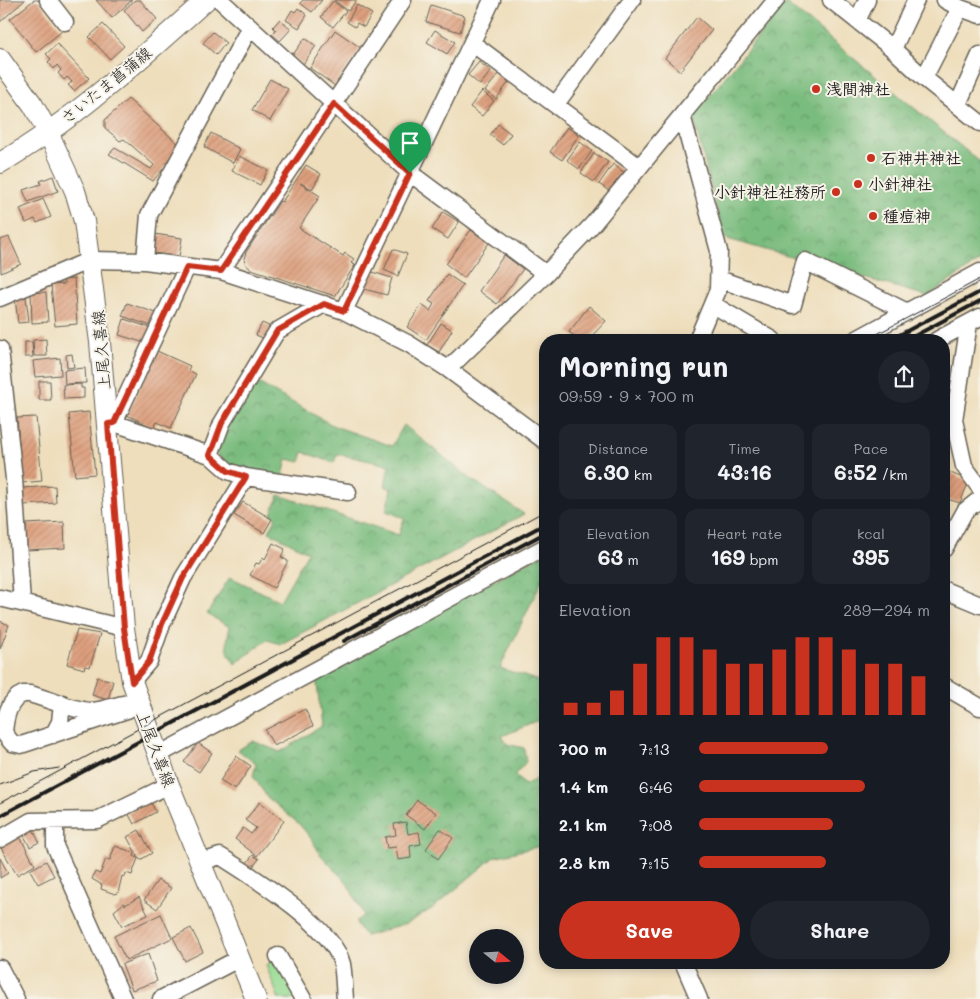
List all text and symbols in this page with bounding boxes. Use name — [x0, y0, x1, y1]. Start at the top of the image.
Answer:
street label: さいたま菖蒲線 — [56, 41, 156, 128]
place label: 浅間神社 — [826, 78, 890, 99]
marker: 浅間神社 — [810, 83, 822, 95]
pin — [389, 122, 431, 173]
icon: arrive — [396, 129, 424, 157]
place label: 石神井神社 — [881, 147, 961, 168]
marker: 石神井神社 — [865, 152, 877, 164]
place label: 小針神社 — [868, 173, 932, 194]
marker: 小針神社 — [852, 178, 864, 190]
place label: 小針神社社務所 — [714, 181, 826, 202]
marker: 小針神社社務所 — [830, 186, 842, 198]
place label: 種痘神 — [883, 205, 931, 226]
marker: 種痘神 — [867, 210, 879, 222]
street label: 上尾久喜線 — [87, 309, 114, 391]
text: Morning run — [559, 348, 728, 384]
button: share — [878, 351, 930, 403]
text: 09:59 · 9 × 700 m — [559, 385, 694, 406]
text: Distance — [588, 439, 648, 458]
text: Time — [729, 439, 760, 458]
text: Pace — [854, 439, 888, 458]
text: 6.30 — [584, 458, 629, 485]
text: 43:16 — [717, 458, 772, 485]
text: 6:52 — [834, 458, 877, 485]
text: km — [629, 465, 652, 484]
text: /km — [877, 465, 908, 484]
text: Elevation — [587, 524, 650, 543]
text: Heart rate — [707, 524, 782, 543]
text: kcal — [857, 524, 885, 543]
text: 63 — [598, 543, 623, 570]
text: 169 — [711, 543, 745, 570]
text: 395 — [852, 543, 890, 570]
text: m — [623, 550, 639, 569]
text: bpm — [745, 550, 778, 569]
text: Elevation — [559, 599, 631, 620]
text: 289–294 m — [843, 599, 930, 620]
street label: 上尾久喜線 — [132, 708, 181, 790]
text: 700 m — [559, 738, 607, 759]
text: 7:13 — [639, 738, 669, 759]
text: 1.4 km — [559, 776, 608, 797]
text: 6:46 — [639, 776, 673, 797]
text: 2.1 km — [559, 814, 607, 835]
text: 7:08 — [639, 814, 672, 835]
text: 2.8 km — [559, 852, 610, 873]
text: 7:15 — [639, 852, 669, 873]
button: Save — [559, 901, 740, 959]
button: Share — [750, 901, 930, 959]
north arrow — [469, 929, 524, 984]
map controls — [469, 929, 524, 984]

